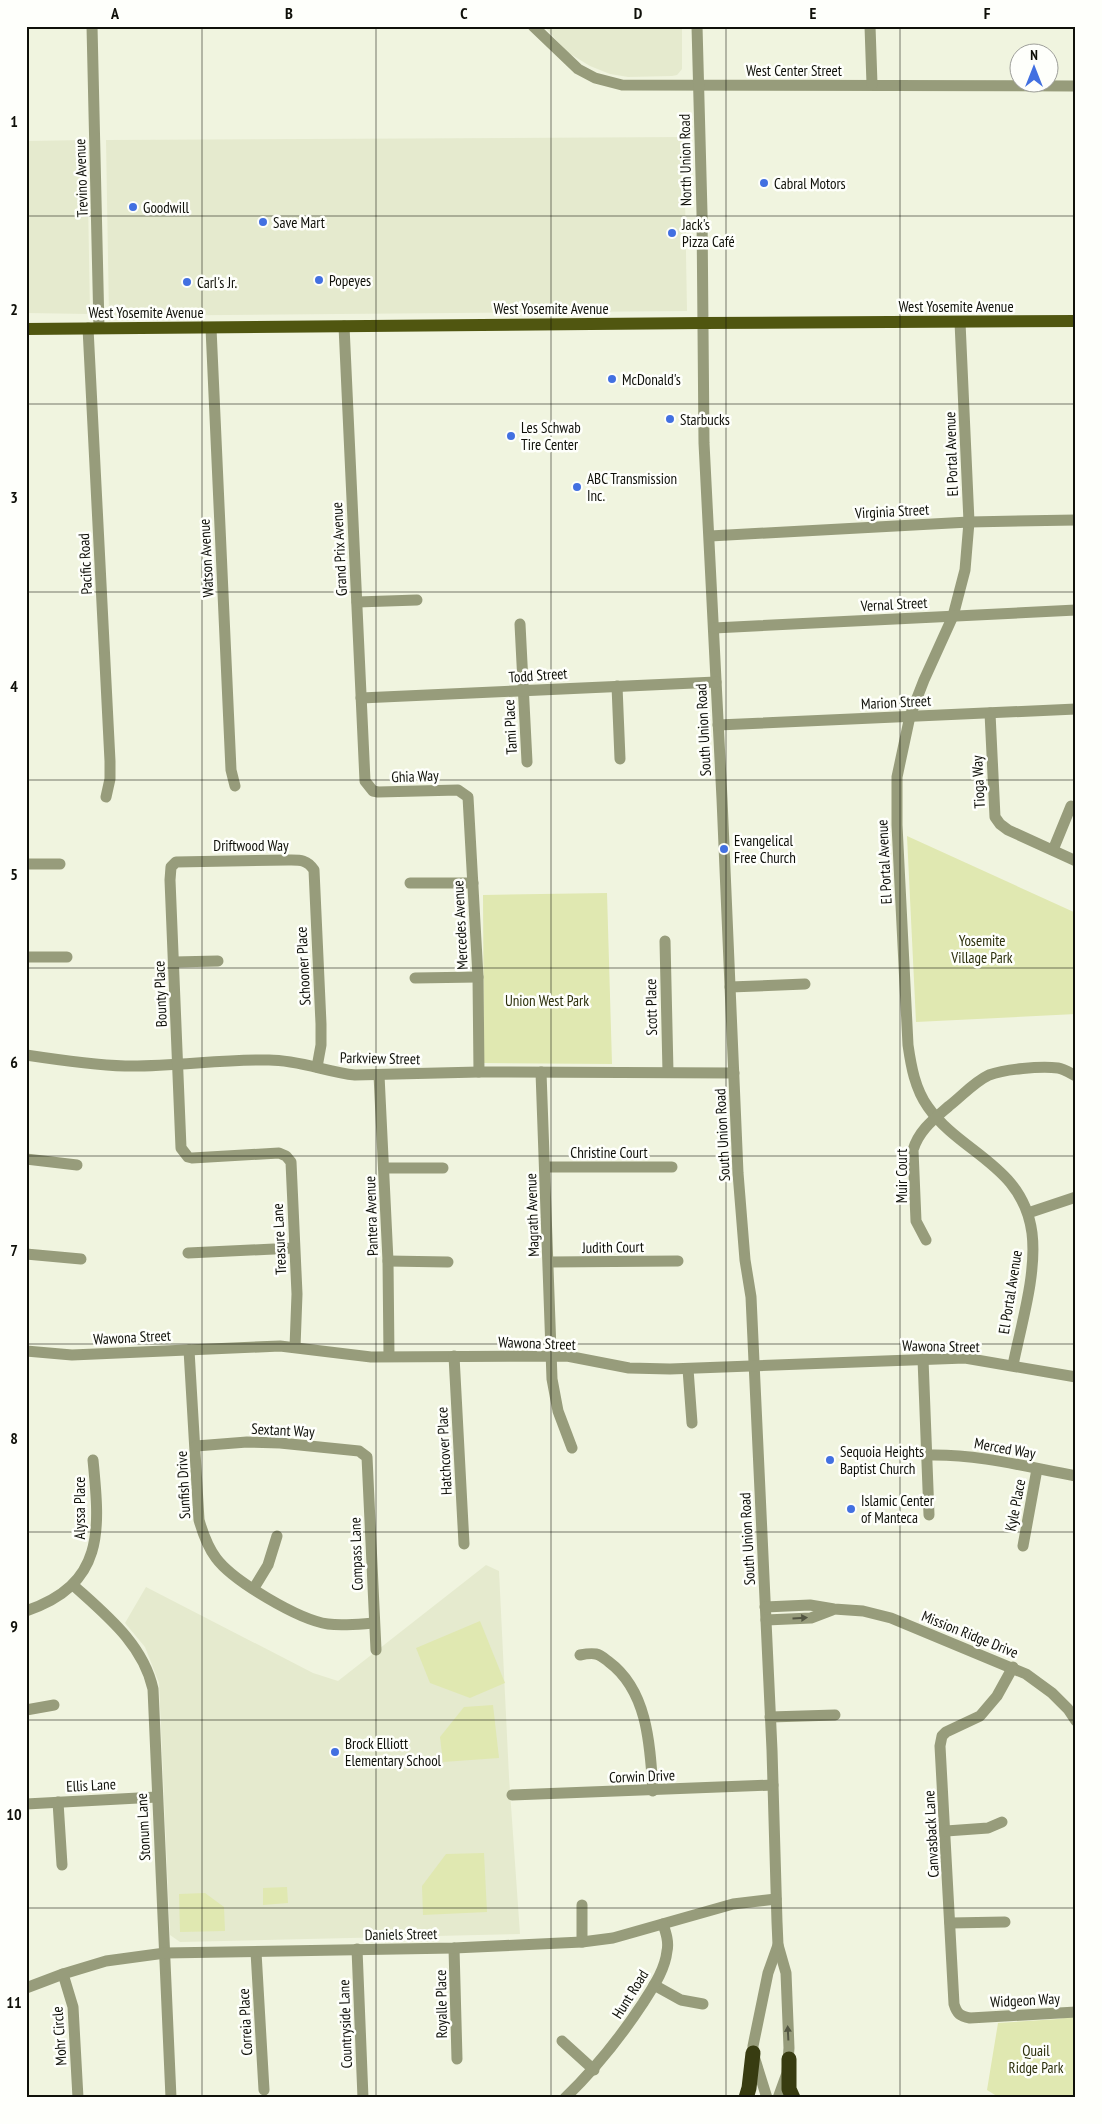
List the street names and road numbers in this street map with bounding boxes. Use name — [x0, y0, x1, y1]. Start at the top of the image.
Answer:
street label: West Center Street — [746, 61, 842, 80]
street label: North Union Road — [675, 114, 695, 206]
street label: Trevino Avenue — [70, 139, 92, 217]
street label: West Yosemite Avenue — [898, 297, 1014, 316]
street label: West Yosemite Avenue — [493, 299, 609, 318]
street label: West Yosemite Avenue — [88, 303, 204, 322]
street label: El Portal Avenue — [940, 411, 962, 497]
street label: Virginia Street — [853, 500, 930, 522]
street label: Grand Prix Avenue — [327, 502, 351, 596]
street label: Watson Avenue — [194, 518, 218, 598]
street label: Pacific Road — [74, 533, 96, 595]
street label: Vernal Street — [859, 593, 928, 615]
street label: Todd Street — [508, 663, 568, 687]
street label: South Union Road — [691, 683, 715, 777]
street label: Marion Street — [860, 691, 932, 713]
street label: Tami Place — [499, 699, 521, 755]
street label: Tioga Way — [967, 755, 989, 809]
street label: Ghia Way — [391, 766, 439, 786]
street label: El Portal Avenue — [872, 819, 896, 905]
street label: Driftwood Way — [213, 836, 289, 855]
street label: Mercedes Avenue — [448, 880, 472, 970]
street label: Schooner Place — [291, 926, 315, 1006]
street label: Bounty Place — [149, 960, 171, 1028]
street label: Scott Place — [641, 978, 661, 1036]
street label: Parkview Street — [340, 1048, 420, 1068]
street label: South Union Road — [710, 1088, 734, 1182]
street label: Christine Court — [570, 1143, 648, 1162]
street label: Muir Court — [892, 1149, 911, 1203]
street label: Magrath Avenue — [521, 1173, 543, 1257]
street label: Pantera Avenue — [360, 1176, 382, 1256]
street label: Treasure Lane — [268, 1203, 290, 1275]
street label: Judith Court — [581, 1237, 644, 1257]
street label: El Portal Avenue — [994, 1249, 1026, 1335]
street label: Wawona Street — [93, 1325, 171, 1349]
street label: Wawona Street — [498, 1332, 576, 1354]
street label: Wawona Street — [902, 1336, 980, 1356]
street label: Hatchcover Place — [432, 1406, 456, 1496]
street label: Sextant Way — [251, 1419, 316, 1441]
street label: Merced Way — [973, 1433, 1037, 1463]
street label: Sunfish Drive — [172, 1450, 194, 1520]
street label: Alyssa Place — [70, 1476, 89, 1540]
street label: Kyle Place — [1001, 1477, 1029, 1533]
street label: South Union Road — [735, 1492, 759, 1586]
street label: Compass Lane — [345, 1517, 367, 1591]
street label: Mission Ridge Drive — [919, 1606, 1021, 1662]
street label: Corwin Drive — [609, 1765, 675, 1787]
street label: Ellis Lane — [66, 1774, 116, 1796]
street label: Canvasback Lane — [919, 1790, 943, 1878]
street label: Stonum Lane — [132, 1793, 154, 1861]
street label: Daniels Street — [364, 1924, 438, 1944]
street label: Hunt Road — [608, 1966, 652, 2022]
street label: Royalle Place — [431, 1970, 451, 2038]
street label: Countryside Lane — [334, 1979, 356, 2069]
street label: Correia Place — [234, 1988, 256, 2056]
street label: Widgeon Way — [990, 1989, 1061, 2011]
street label: Mohr Circle — [47, 2006, 71, 2066]

